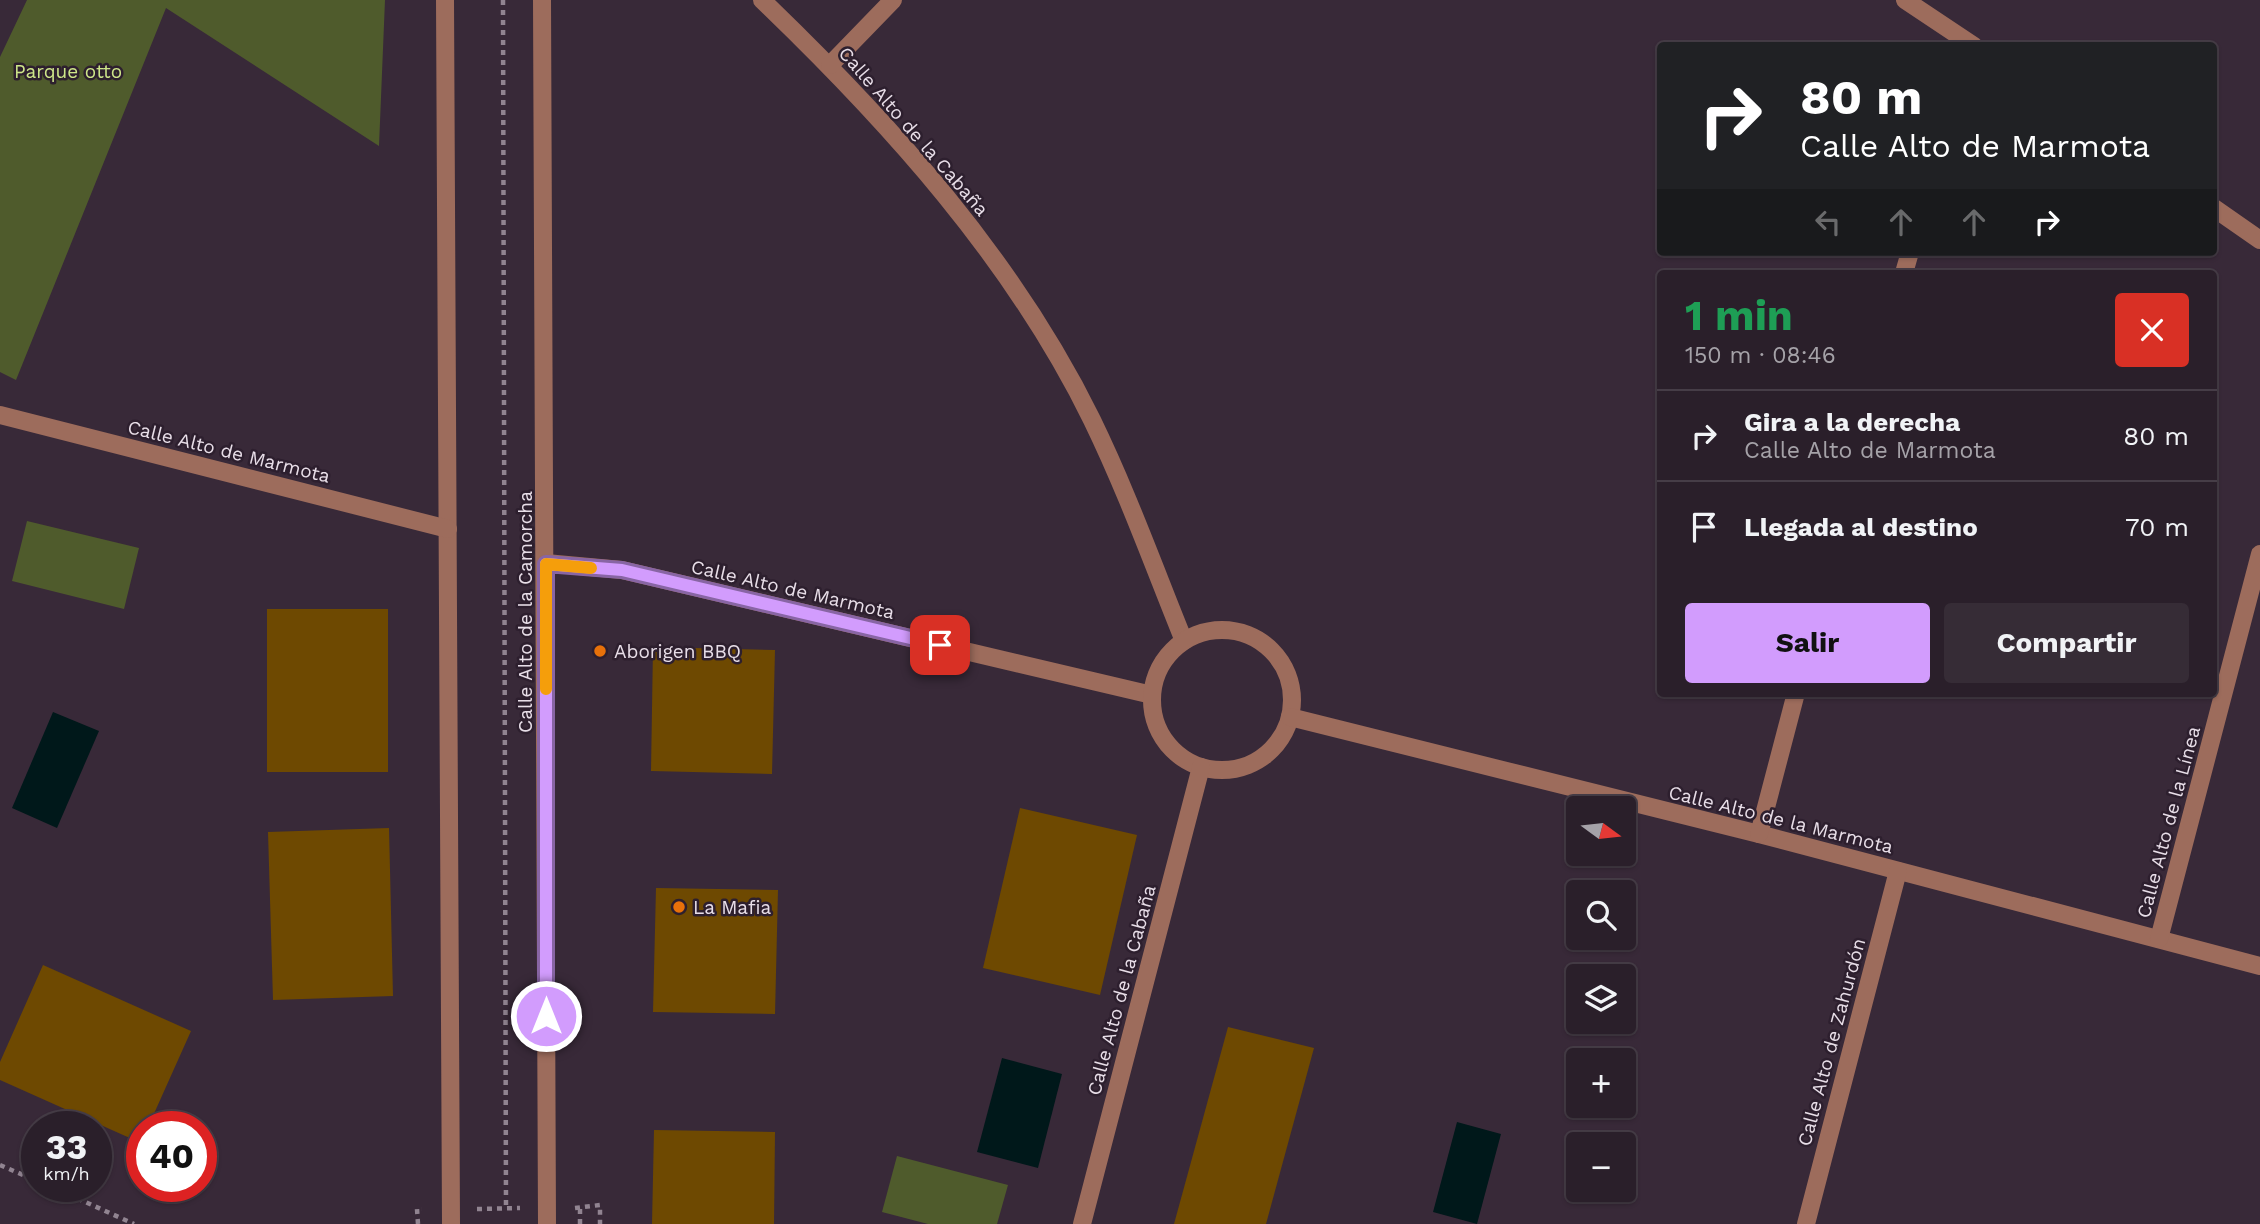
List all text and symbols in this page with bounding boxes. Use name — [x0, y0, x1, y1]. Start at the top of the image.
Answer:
street label: Calle Alto de la Cabaña — [834, 42, 994, 221]
park label: Parque otto — [14, 60, 122, 83]
text: 80 m — [1800, 68, 1922, 126]
icon: right — [1685, 70, 1776, 161]
text: Calle Alto de Marmota — [1800, 127, 2150, 165]
icon: left — [1809, 203, 1847, 241]
icon: ahead — [1882, 203, 1920, 241]
icon: ahead — [1955, 203, 1993, 241]
icon: right — [2028, 203, 2066, 241]
text: 1 min — [1685, 291, 1793, 340]
button: close — [2115, 293, 2189, 367]
text: 150 m · 08:46 — [1685, 342, 1836, 369]
text: Gira a la derecha — [1744, 407, 1960, 437]
street label: Calle Alto de Marmota — [125, 415, 333, 488]
icon: right — [1685, 417, 1723, 455]
text: 80 m — [2123, 421, 2189, 451]
text: Calle Alto de Marmota — [1744, 437, 1996, 464]
street label: Calle Alto de la Camorcha — [514, 491, 537, 733]
icon: arrive — [1685, 508, 1723, 546]
text: Llegada al destino — [1744, 512, 1978, 542]
text: 70 m — [2125, 512, 2189, 542]
street label: Calle Alto de Marmota — [689, 555, 897, 624]
button: Salir — [1685, 603, 1930, 683]
button: Compartir — [1944, 603, 2189, 683]
pin — [910, 615, 970, 675]
icon: arrive — [921, 626, 959, 664]
place label: Aborigen BBQ — [614, 640, 741, 663]
marker: Aborigen BBQ — [592, 643, 608, 659]
street label: Calle Alto de la Línea — [2132, 723, 2205, 921]
street label: Calle Alto de la Marmota — [1666, 780, 1896, 859]
north arrow — [1566, 796, 1636, 866]
map controls — [1566, 796, 1636, 1202]
button: search — [1566, 880, 1636, 950]
street label: Calle Alto de la Cabaña — [1082, 882, 1161, 1098]
place label: La Mafia — [693, 896, 771, 919]
marker: La Mafia — [671, 899, 687, 915]
street label: Calle Alto de Zahurdón — [1793, 936, 1870, 1148]
button: layers — [1566, 964, 1636, 1034]
position arrow — [509, 979, 583, 1053]
button: + — [1566, 1048, 1636, 1118]
speed limit sign: 40 — [126, 1111, 217, 1202]
text: 33 — [46, 1126, 87, 1168]
button: − — [1566, 1132, 1636, 1202]
text: km/h — [43, 1163, 90, 1184]

